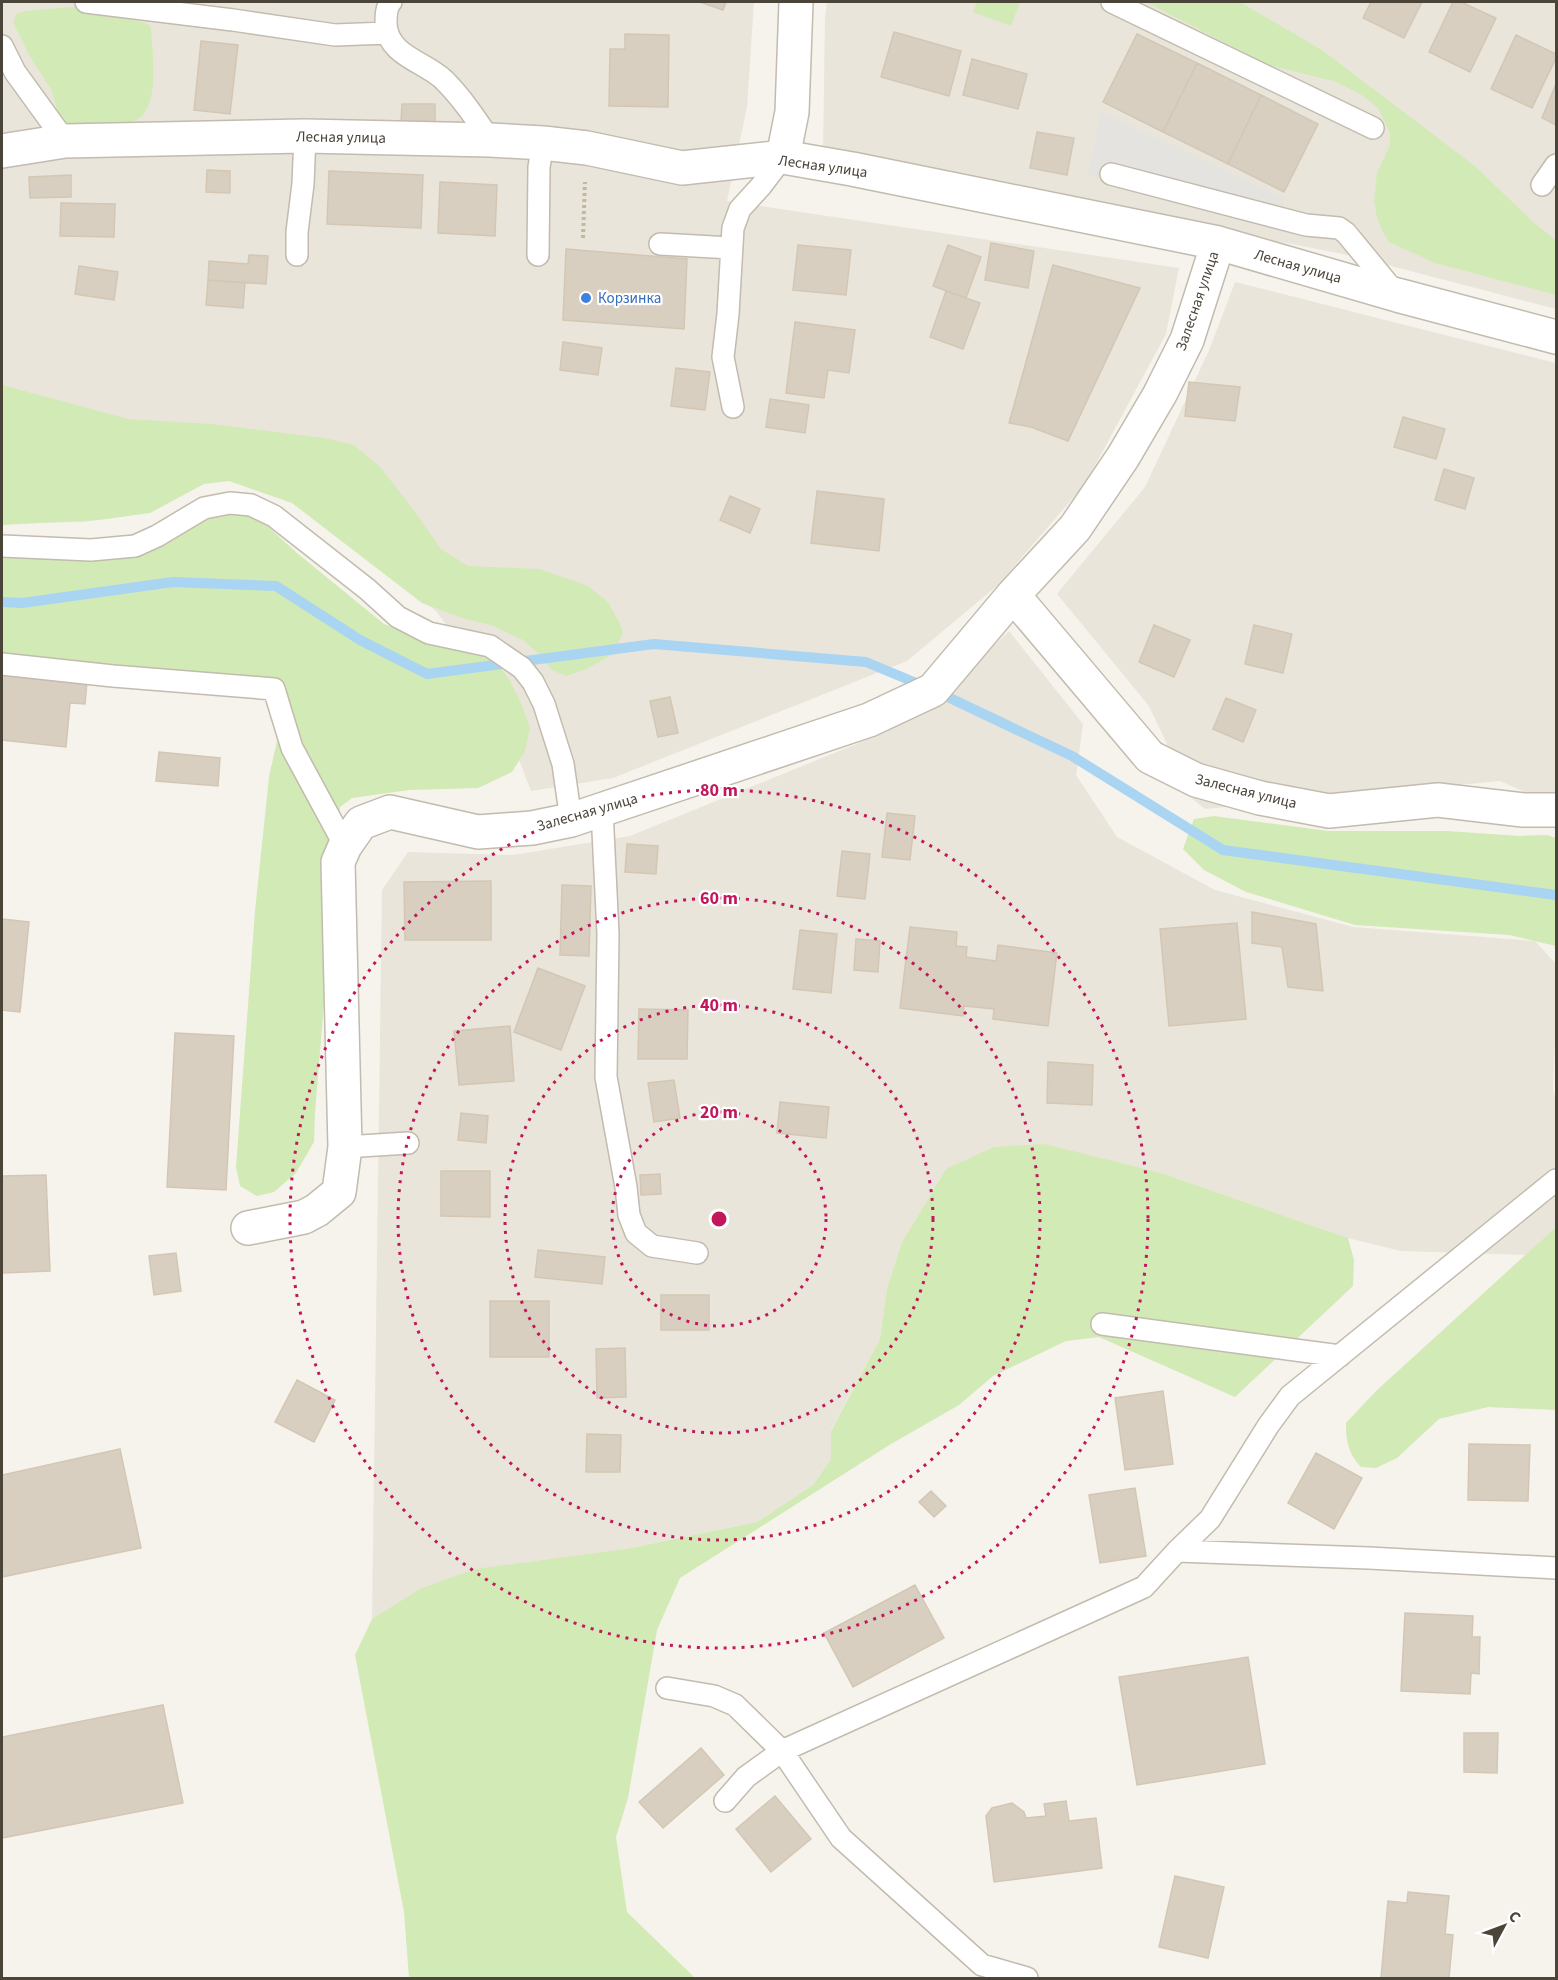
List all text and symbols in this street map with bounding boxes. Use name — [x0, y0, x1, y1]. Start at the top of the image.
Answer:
street label: Лесная улица — [296, 126, 386, 149]
street label: Лесная улица — [777, 150, 869, 183]
street label: Лесная улица — [1252, 244, 1344, 289]
street label: Залесная улица — [1171, 249, 1224, 354]
place label: Корзинка — [598, 288, 661, 309]
marker: Корзинка — [579, 291, 593, 305]
street label: Залесная улица — [1193, 769, 1299, 814]
text: 80 m — [700, 778, 738, 803]
street label: Залесная улица — [534, 788, 640, 837]
text: 60 m — [700, 886, 738, 911]
text: 40 m — [700, 993, 738, 1018]
text: 20 m — [700, 1100, 738, 1125]
centre of rings — [709, 1209, 729, 1229]
north arrow — [1474, 1896, 1534, 1956]
text: С — [1503, 1906, 1526, 1928]

